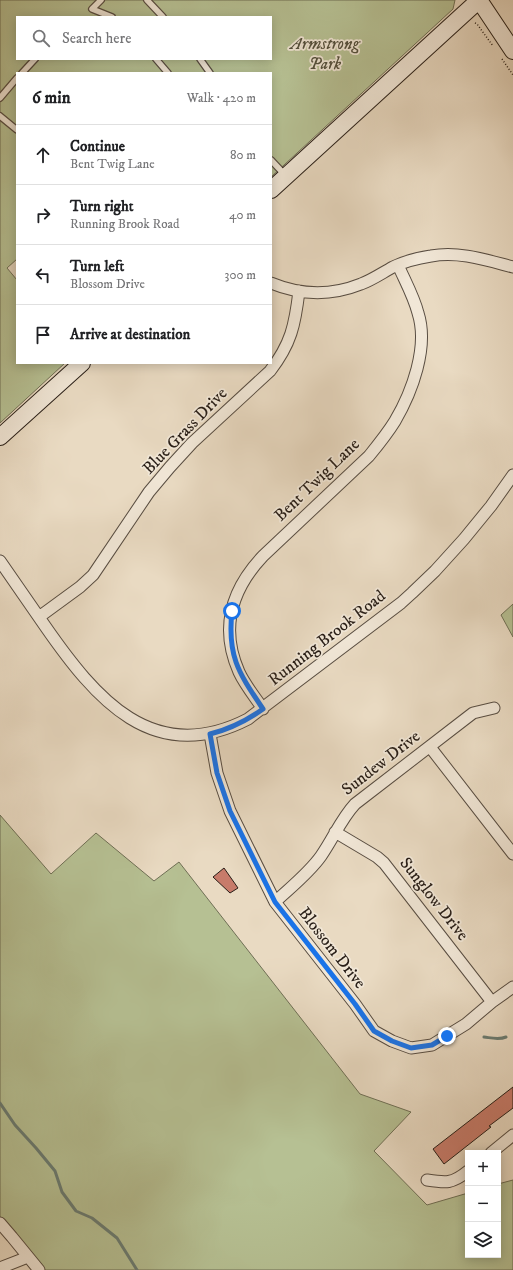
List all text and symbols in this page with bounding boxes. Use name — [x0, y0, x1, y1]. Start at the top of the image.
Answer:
search box — [16, 16, 272, 60]
icon: search — [30, 27, 52, 49]
text: Search here — [62, 29, 131, 48]
park label: Armstrong Park — [289, 33, 362, 75]
text: 6 min — [32, 87, 71, 109]
text: Walk · 420 m — [187, 90, 256, 106]
text: Continue — [70, 137, 125, 156]
icon: ahead — [32, 144, 54, 166]
text: 80 m — [230, 147, 256, 163]
text: Bent Twig Lane — [70, 156, 155, 172]
text: Turn right — [70, 197, 133, 216]
icon: right — [32, 204, 54, 226]
text: 40 m — [229, 207, 256, 223]
text: Running Brook Road — [70, 216, 180, 232]
text: Turn left — [70, 257, 124, 276]
icon: left — [32, 264, 54, 286]
text: 300 m — [225, 267, 256, 283]
text: Blossom Drive — [70, 276, 145, 292]
icon: arrive — [32, 324, 54, 346]
text: Arrive at destination — [70, 325, 190, 344]
street label: Blue Grass Drive — [138, 383, 232, 479]
street label: Bent Twig Lane — [270, 434, 364, 526]
street label: Running Brook Road — [264, 585, 391, 691]
route start — [223, 602, 241, 620]
street label: Sundew Drive — [337, 725, 425, 801]
street label: Sunglow Drive — [395, 853, 473, 945]
street label: Blossom Drive — [293, 903, 371, 993]
route end — [438, 1027, 456, 1045]
map controls — [465, 1150, 501, 1258]
button: + — [465, 1150, 501, 1186]
button: − — [465, 1186, 501, 1222]
button: layers — [465, 1222, 501, 1258]

